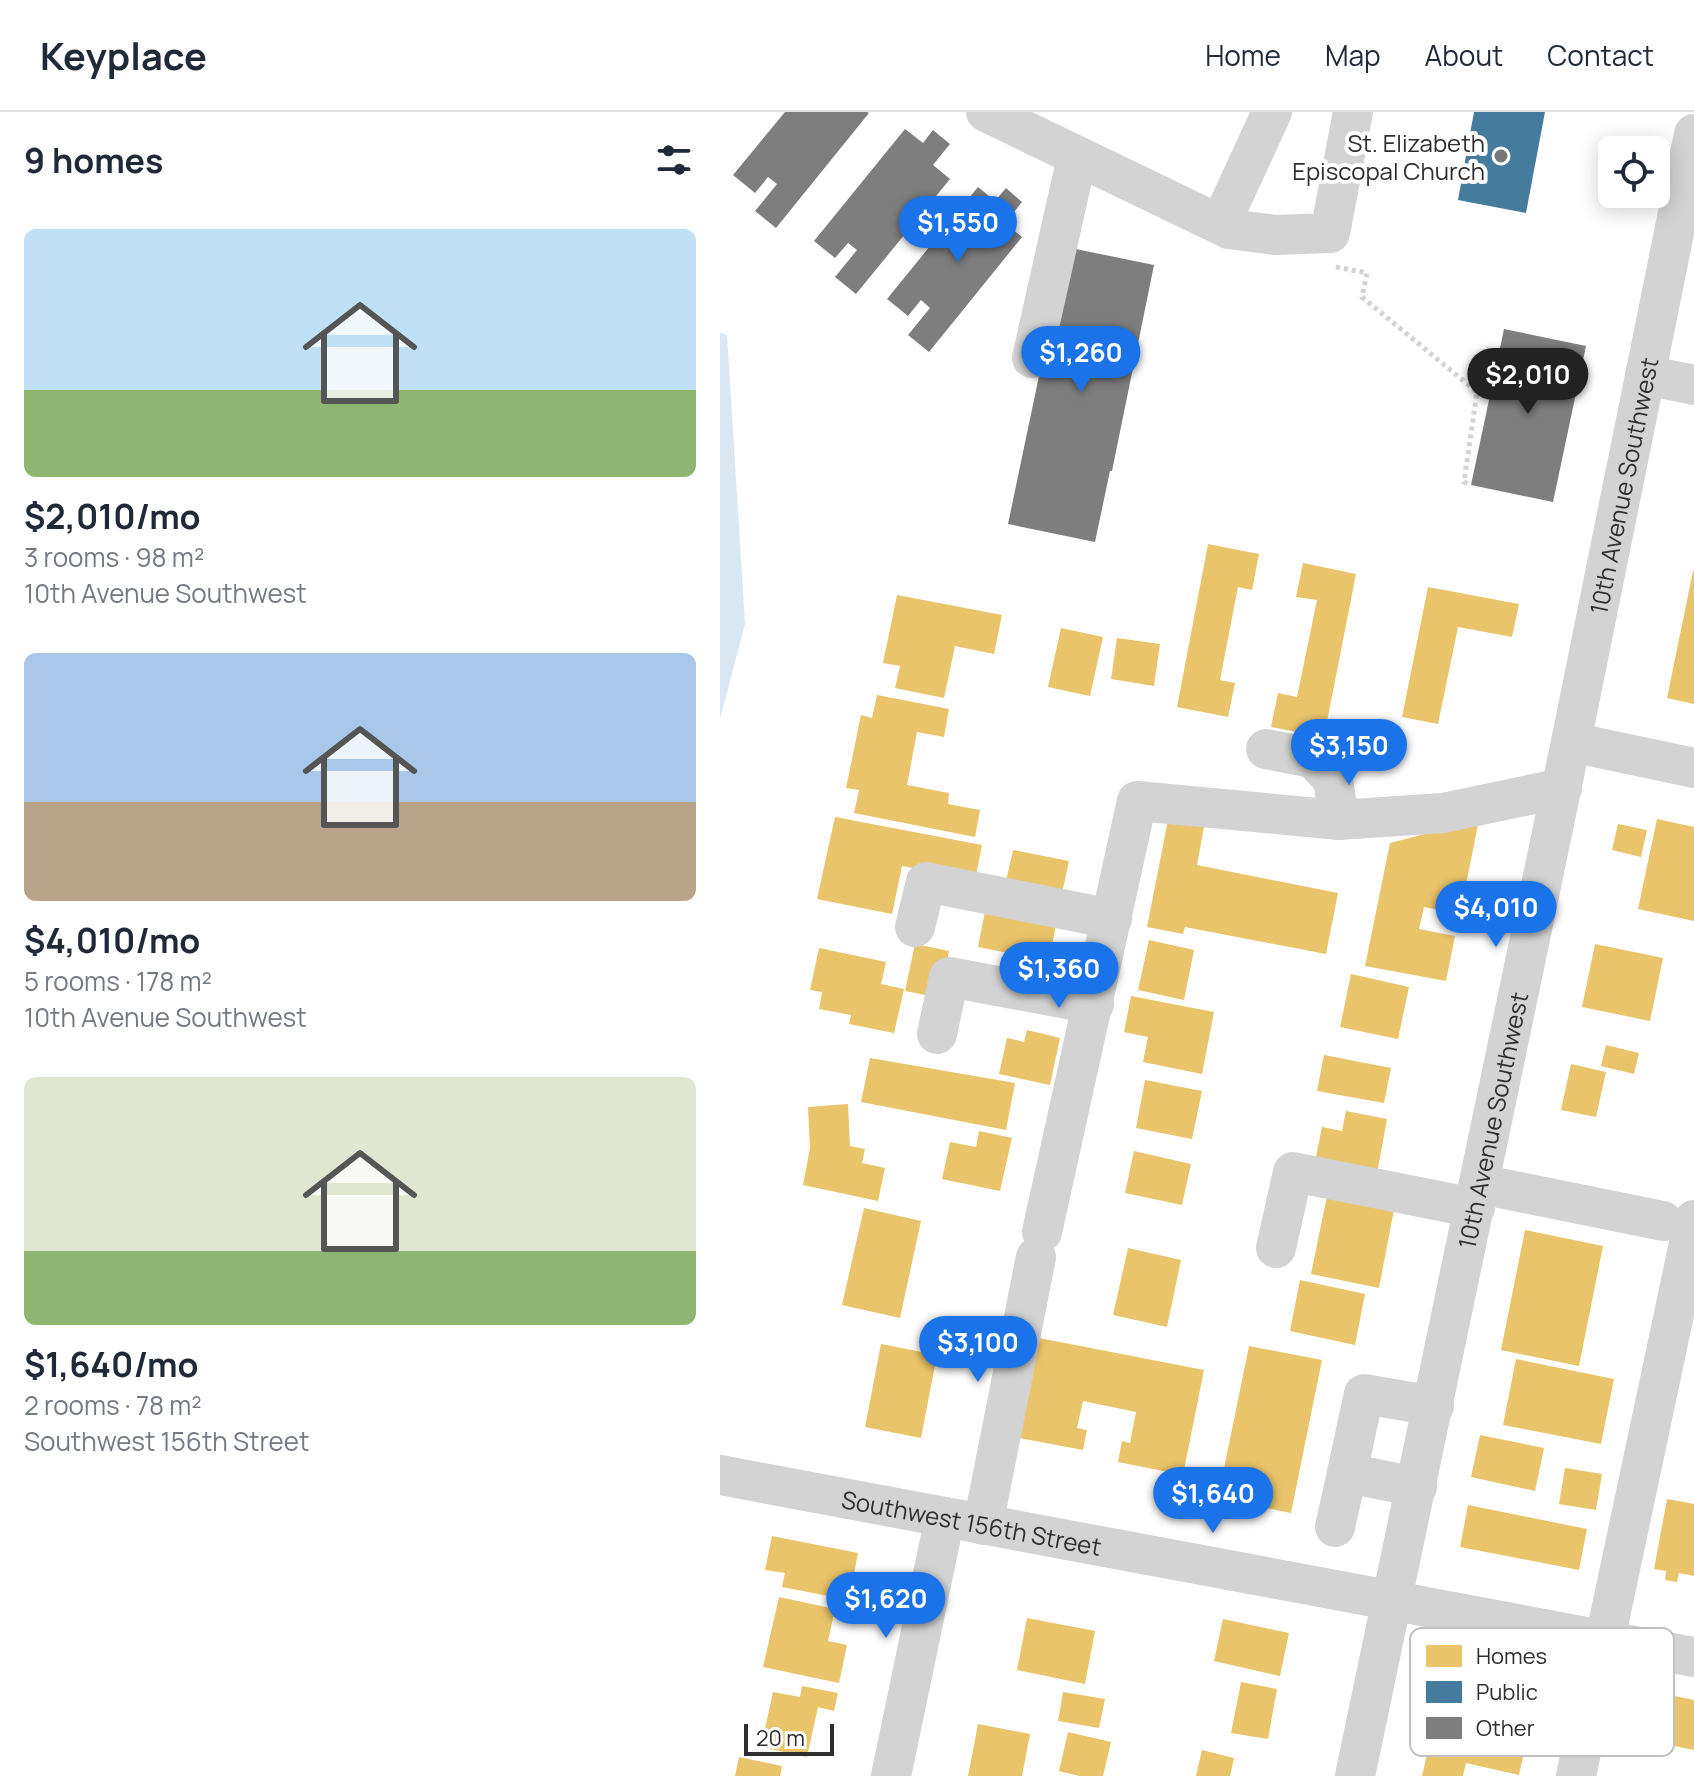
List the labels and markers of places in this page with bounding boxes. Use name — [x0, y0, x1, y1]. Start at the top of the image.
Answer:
place label: St. Elizabeth Episcopal Church — [1292, 126, 1485, 187]
marker: St. Elizabeth Episcopal Church — [1492, 147, 1510, 165]
pin: $1,550 — [893, 196, 1023, 264]
pin: $1,260 — [1016, 326, 1146, 394]
pin: $2,010 — [1463, 348, 1593, 416]
pin: $3,150 — [1284, 719, 1414, 787]
pin: $4,010 — [1431, 881, 1561, 949]
pin: $1,360 — [994, 942, 1124, 1010]
pin: $3,100 — [913, 1316, 1043, 1384]
pin: $1,640 — [1148, 1467, 1278, 1535]
pin: $1,620 — [821, 1572, 951, 1640]

